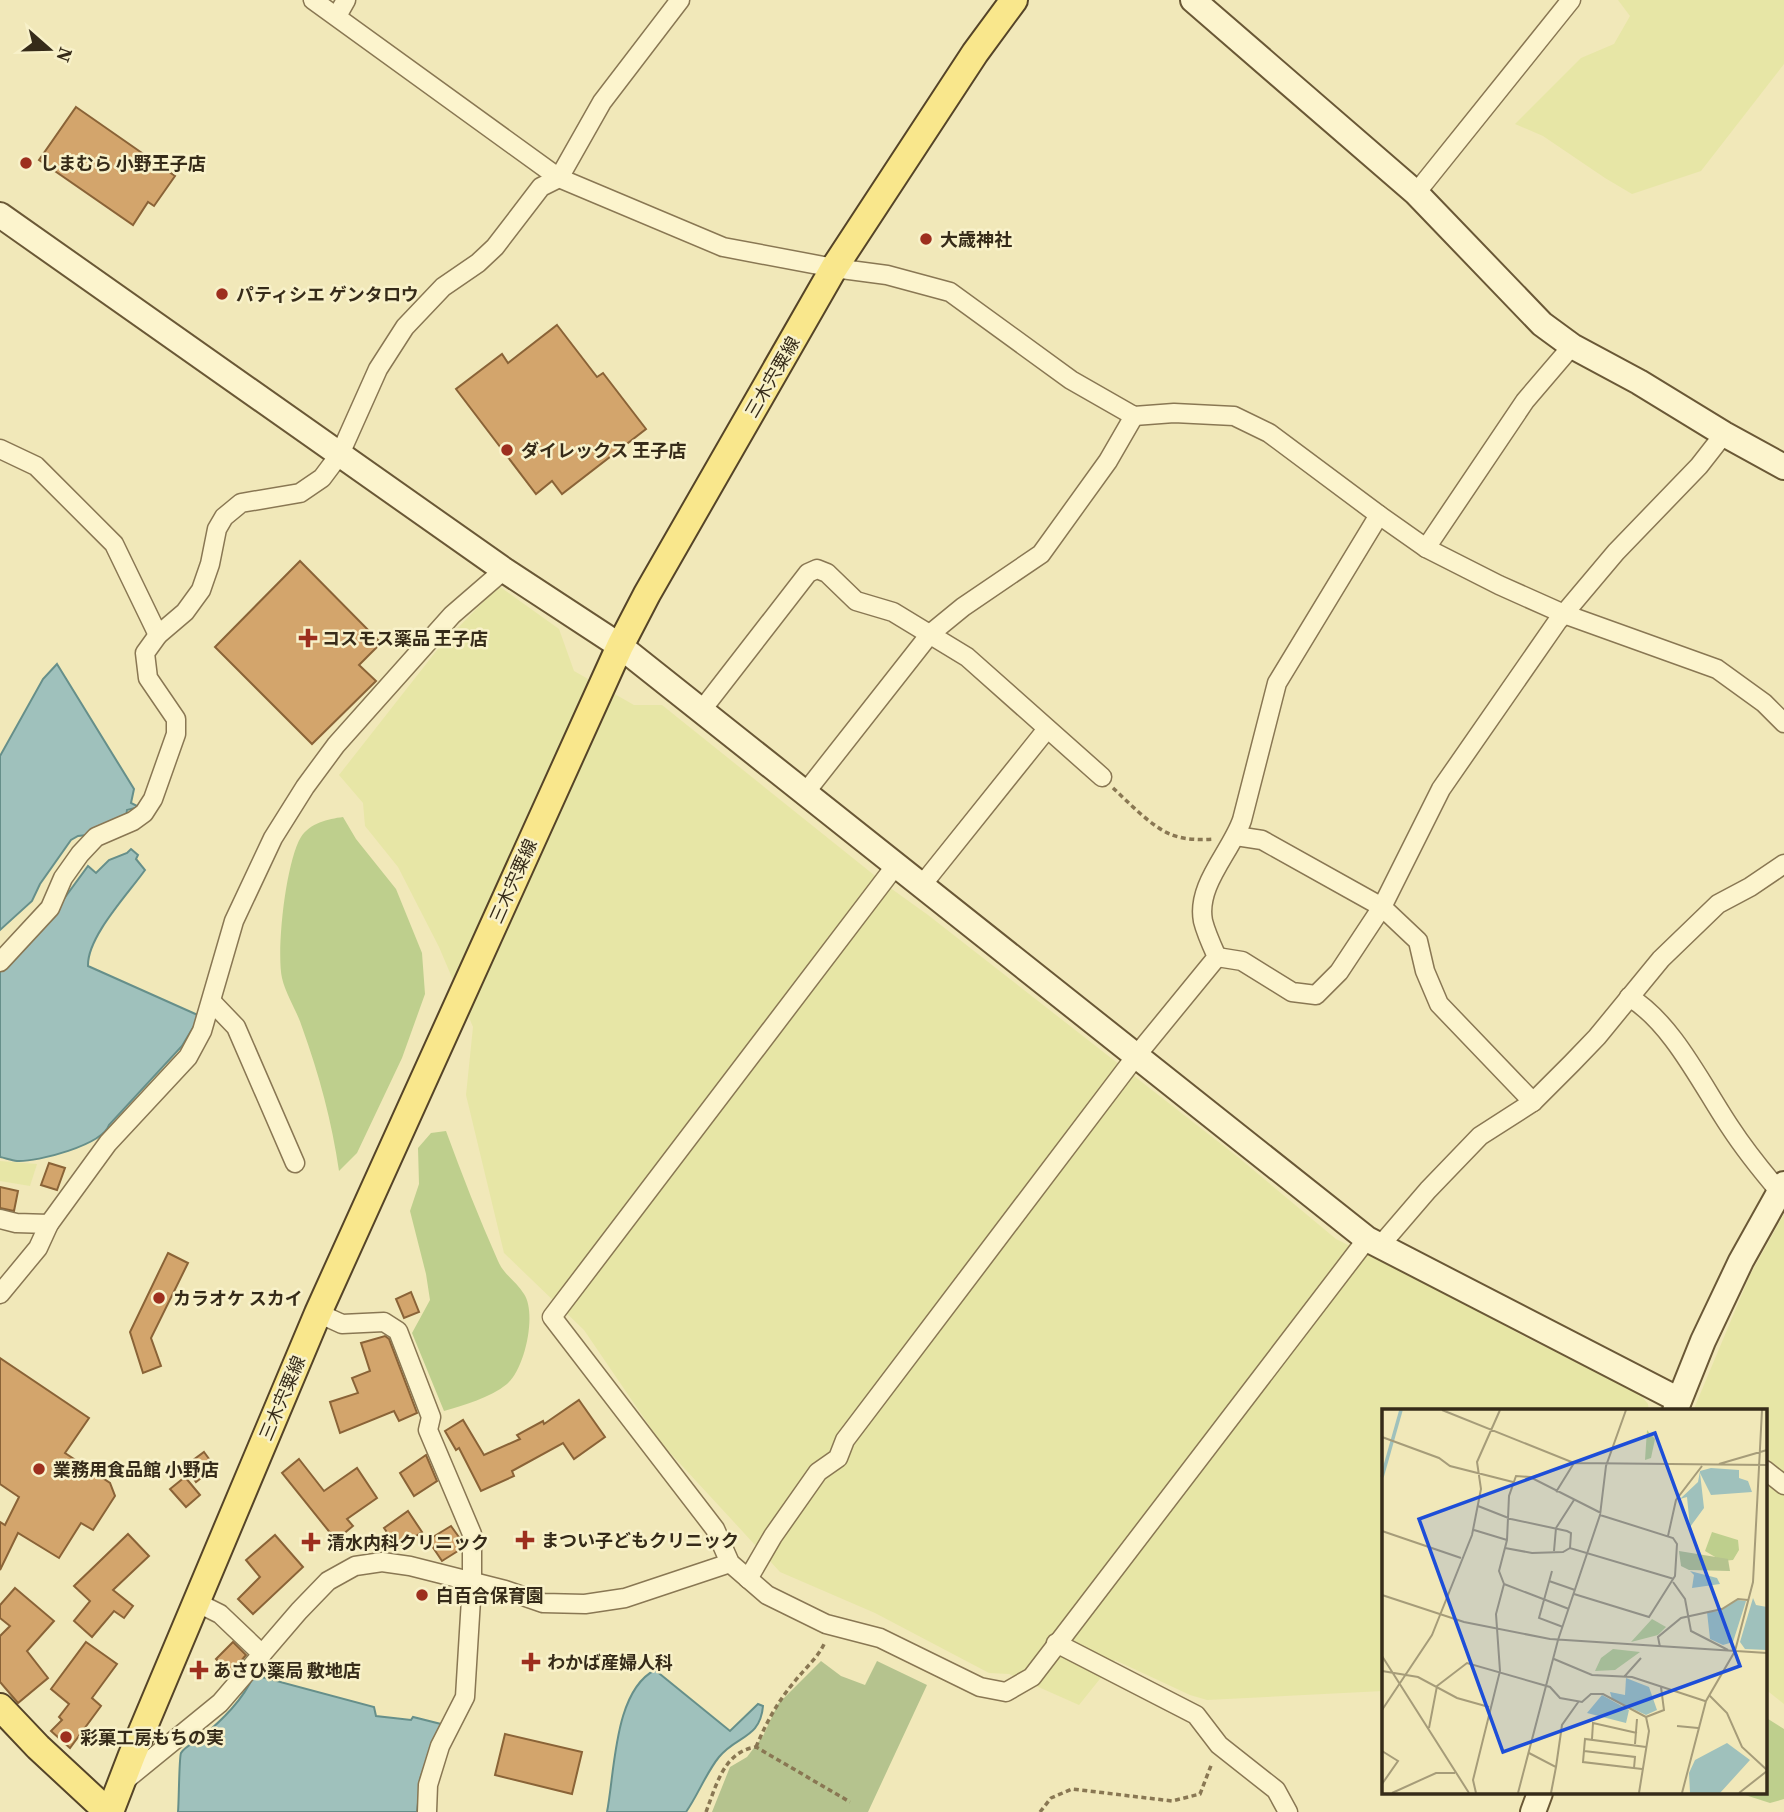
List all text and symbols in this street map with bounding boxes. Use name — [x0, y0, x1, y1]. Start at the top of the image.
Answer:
north arrow — [14, 14, 84, 84]
text: N — [50, 44, 80, 66]
place label: しまむら 小野王子店 — [40, 151, 206, 176]
marker: しまむら 小野王子店 — [18, 155, 34, 171]
place label: 大歳神社 — [940, 227, 1012, 252]
marker: 大歳神社 — [918, 231, 934, 247]
place label: パティシエ ゲンタロウ — [236, 282, 419, 307]
marker: パティシエ ゲンタロウ — [214, 286, 230, 302]
street label: 三木宍粟線 — [739, 332, 805, 422]
place label: ダイレックス 王子店 — [521, 438, 686, 463]
marker: ダイレックス 王子店 — [499, 442, 515, 458]
place label: コスモス薬品 王子店 — [322, 626, 488, 651]
marker: コスモス薬品 王子店 — [300, 630, 316, 646]
street label: 三木宍粟線 — [483, 835, 543, 927]
place label: カラオケ スカイ — [173, 1286, 303, 1311]
marker: カラオケ スカイ — [151, 1290, 167, 1306]
street label: 三木宍粟線 — [253, 1352, 311, 1444]
inset map — [1382, 1409, 1766, 1794]
place label: 業務用食品館 小野店 — [53, 1457, 219, 1482]
marker: 業務用食品館 小野店 — [31, 1461, 47, 1477]
place label: まつい子どもクリニック — [541, 1528, 739, 1553]
place label: 清水内科クリニック — [327, 1530, 489, 1555]
marker: まつい子どもクリニック — [515, 1530, 535, 1550]
marker: 清水内科クリニック — [301, 1532, 321, 1552]
place label: 白百合保育園 — [436, 1583, 544, 1608]
marker: 白百合保育園 — [414, 1587, 430, 1603]
place label: わかば産婦人科 — [547, 1650, 673, 1675]
marker: わかば産婦人科 — [521, 1652, 541, 1672]
place label: あさひ薬局 敷地店 — [213, 1658, 361, 1683]
marker: あさひ薬局 敷地店 — [191, 1662, 207, 1678]
place label: 彩菓工房もちの実 — [80, 1725, 224, 1750]
marker: 彩菓工房もちの実 — [58, 1729, 74, 1745]

